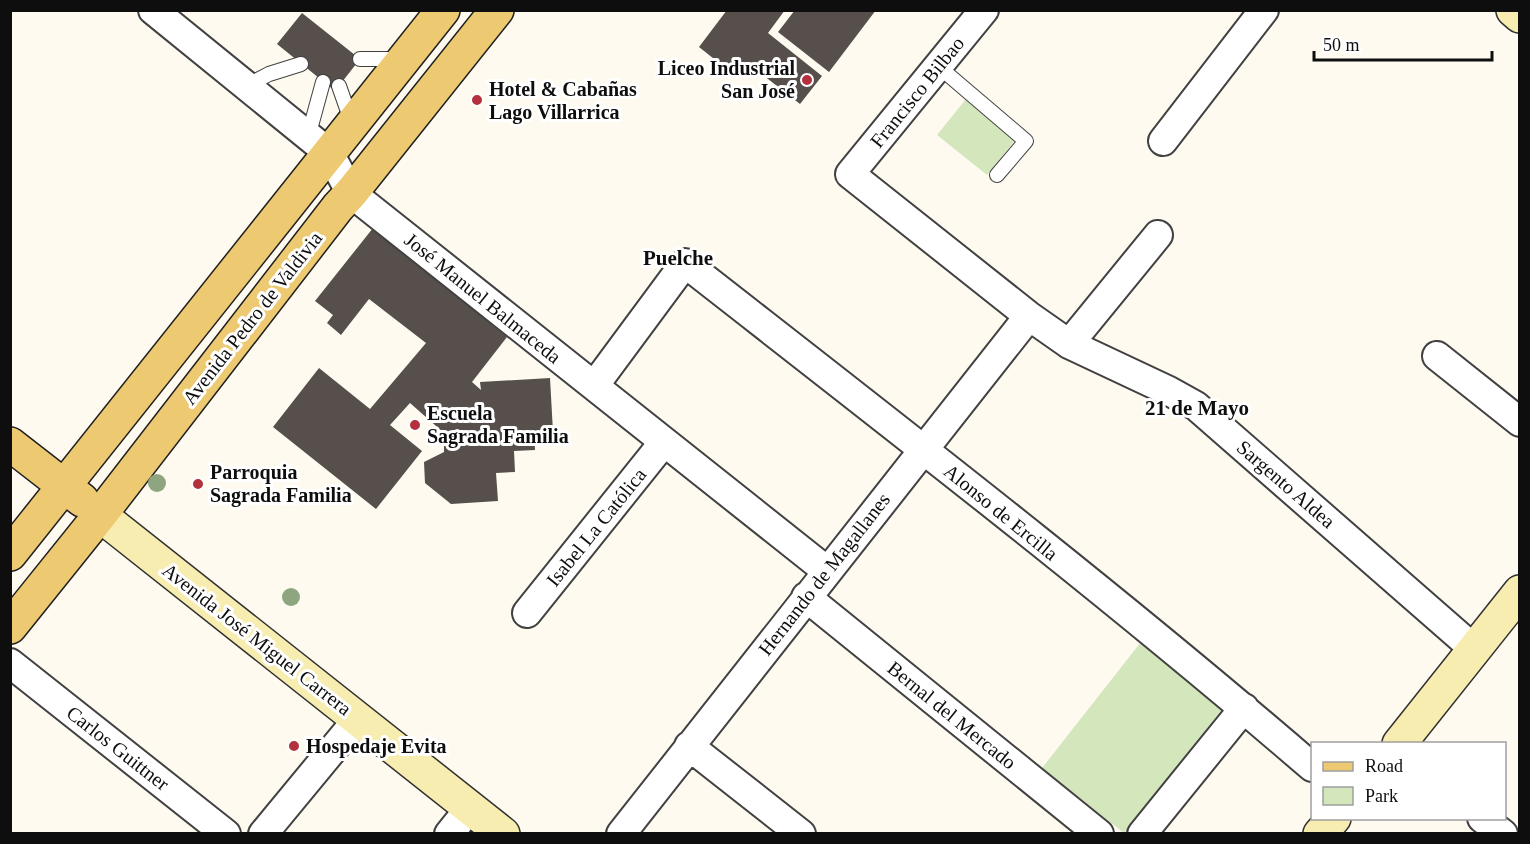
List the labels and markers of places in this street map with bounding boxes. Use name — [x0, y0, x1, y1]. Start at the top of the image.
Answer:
place label: Liceo Industrial San José — [658, 57, 795, 102]
marker: Liceo Industrial San José — [800, 73, 814, 87]
place label: Hotel & Cabañas Lago Villarrica — [489, 78, 637, 124]
marker: Hotel & Cabañas Lago Villarrica — [470, 93, 484, 107]
place label: Escuela Sagrada Familia — [427, 402, 569, 448]
marker: Escuela Sagrada Familia — [408, 418, 422, 432]
place label: Parroquia Sagrada Familia — [210, 461, 352, 507]
marker: Parroquia Sagrada Familia — [191, 477, 205, 491]
place label: Hospedaje Evita — [306, 735, 447, 758]
marker: Hospedaje Evita — [287, 739, 301, 753]

